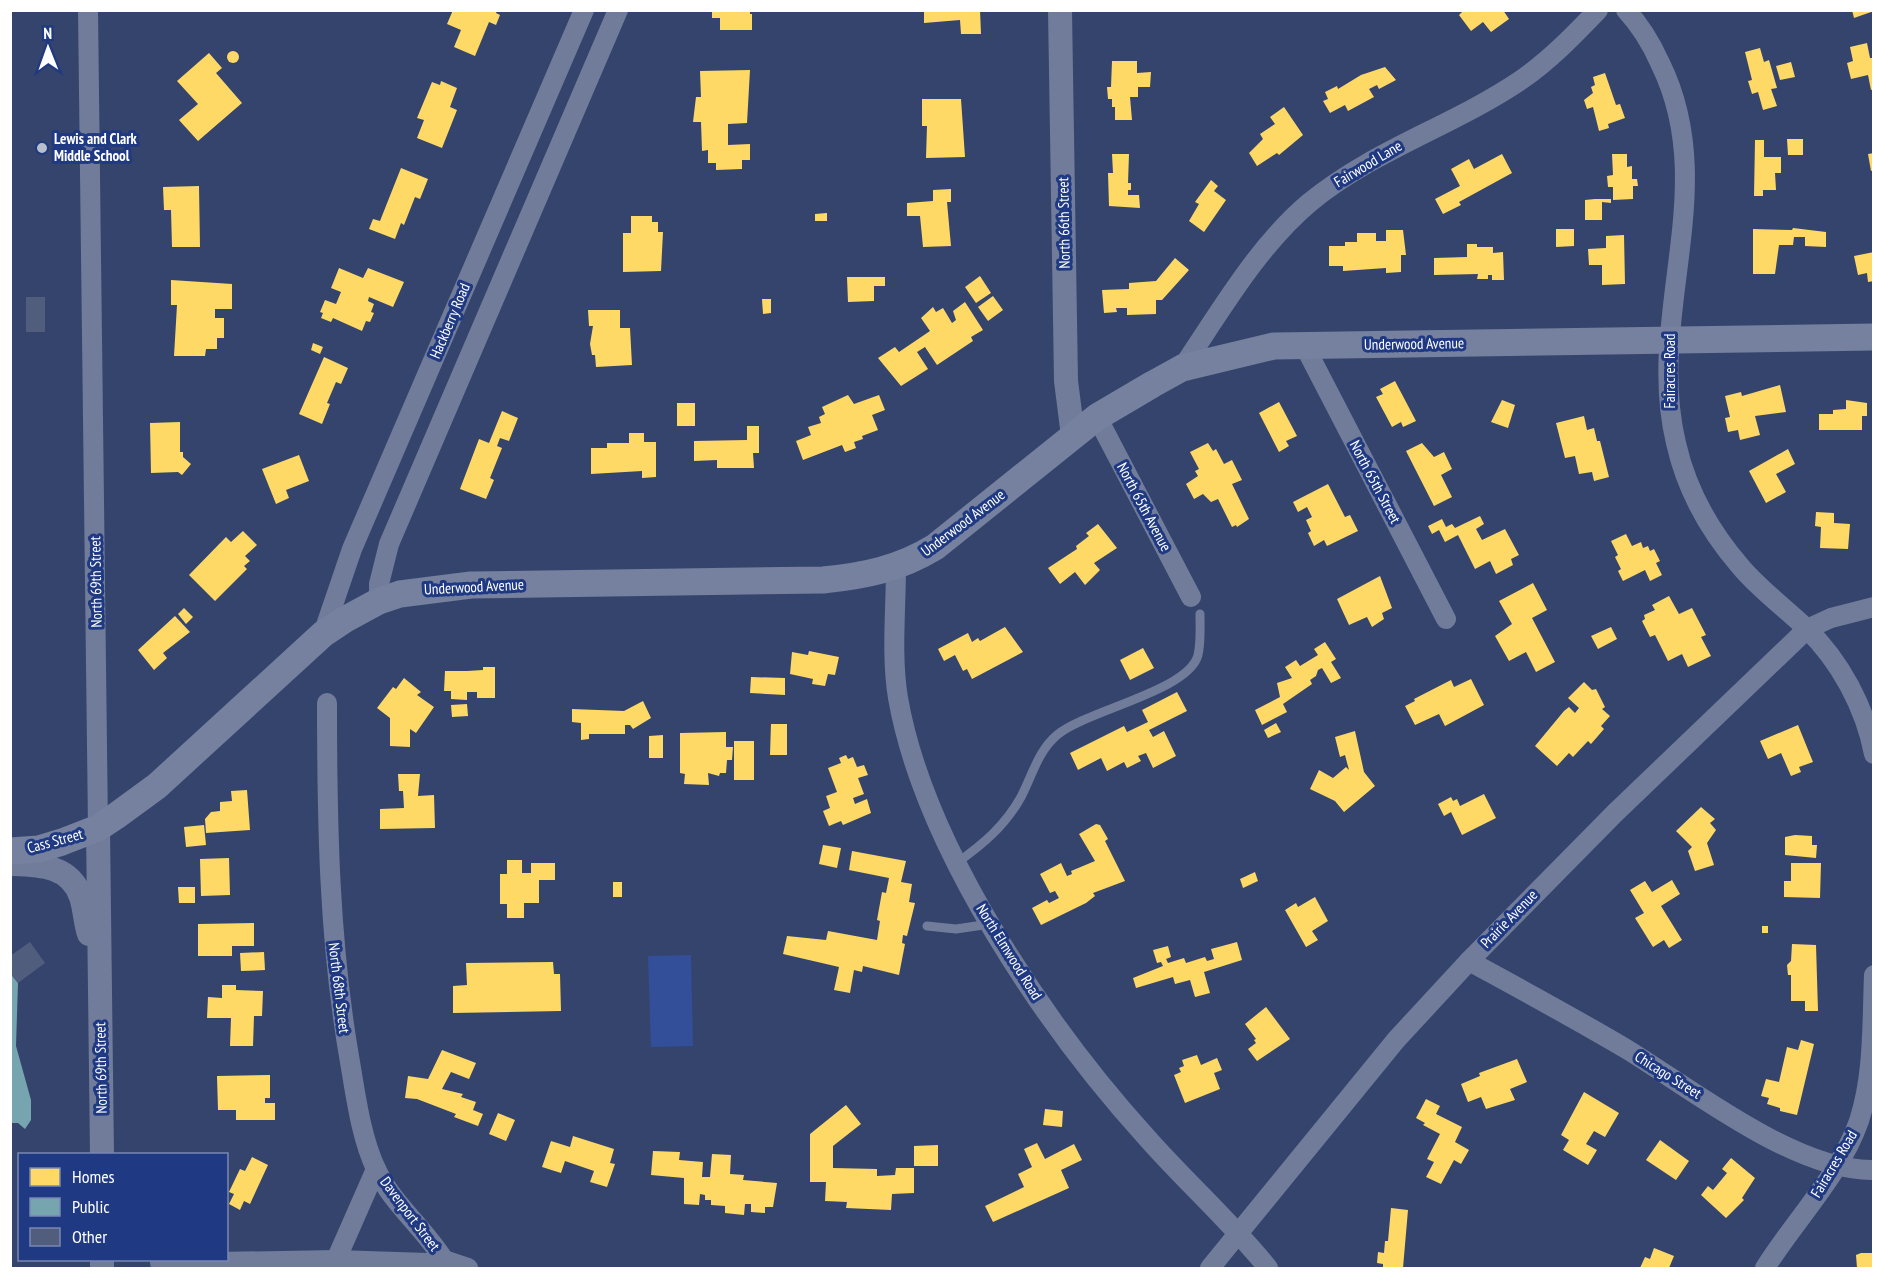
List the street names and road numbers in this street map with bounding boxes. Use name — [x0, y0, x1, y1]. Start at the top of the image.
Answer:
street label: Fairwood Lane — [1330, 136, 1405, 191]
street label: North 66th Street — [1053, 177, 1074, 269]
street label: Hackberry Road — [425, 280, 474, 361]
street label: Underwood Avenue — [1364, 333, 1464, 354]
street label: Fairacres Road — [1660, 333, 1679, 409]
street label: North 65th Street — [1346, 437, 1405, 527]
street label: North 65th Avenue — [1113, 459, 1176, 554]
street label: Underwood Avenue — [917, 485, 1008, 560]
street label: North 69th Street — [85, 536, 106, 628]
street label: Underwood Avenue — [423, 574, 524, 599]
street label: Cass Street — [25, 824, 85, 857]
street label: Prairie Avenue — [1476, 885, 1541, 952]
street label: North Elmwood Road — [972, 900, 1047, 1003]
street label: North 68th Street — [324, 941, 354, 1034]
street label: North 69th Street — [90, 1022, 111, 1114]
street label: Chicago Street — [1631, 1047, 1705, 1103]
street label: Fairacres Road — [1806, 1127, 1861, 1201]
street label: Davenport Street — [376, 1173, 445, 1255]

